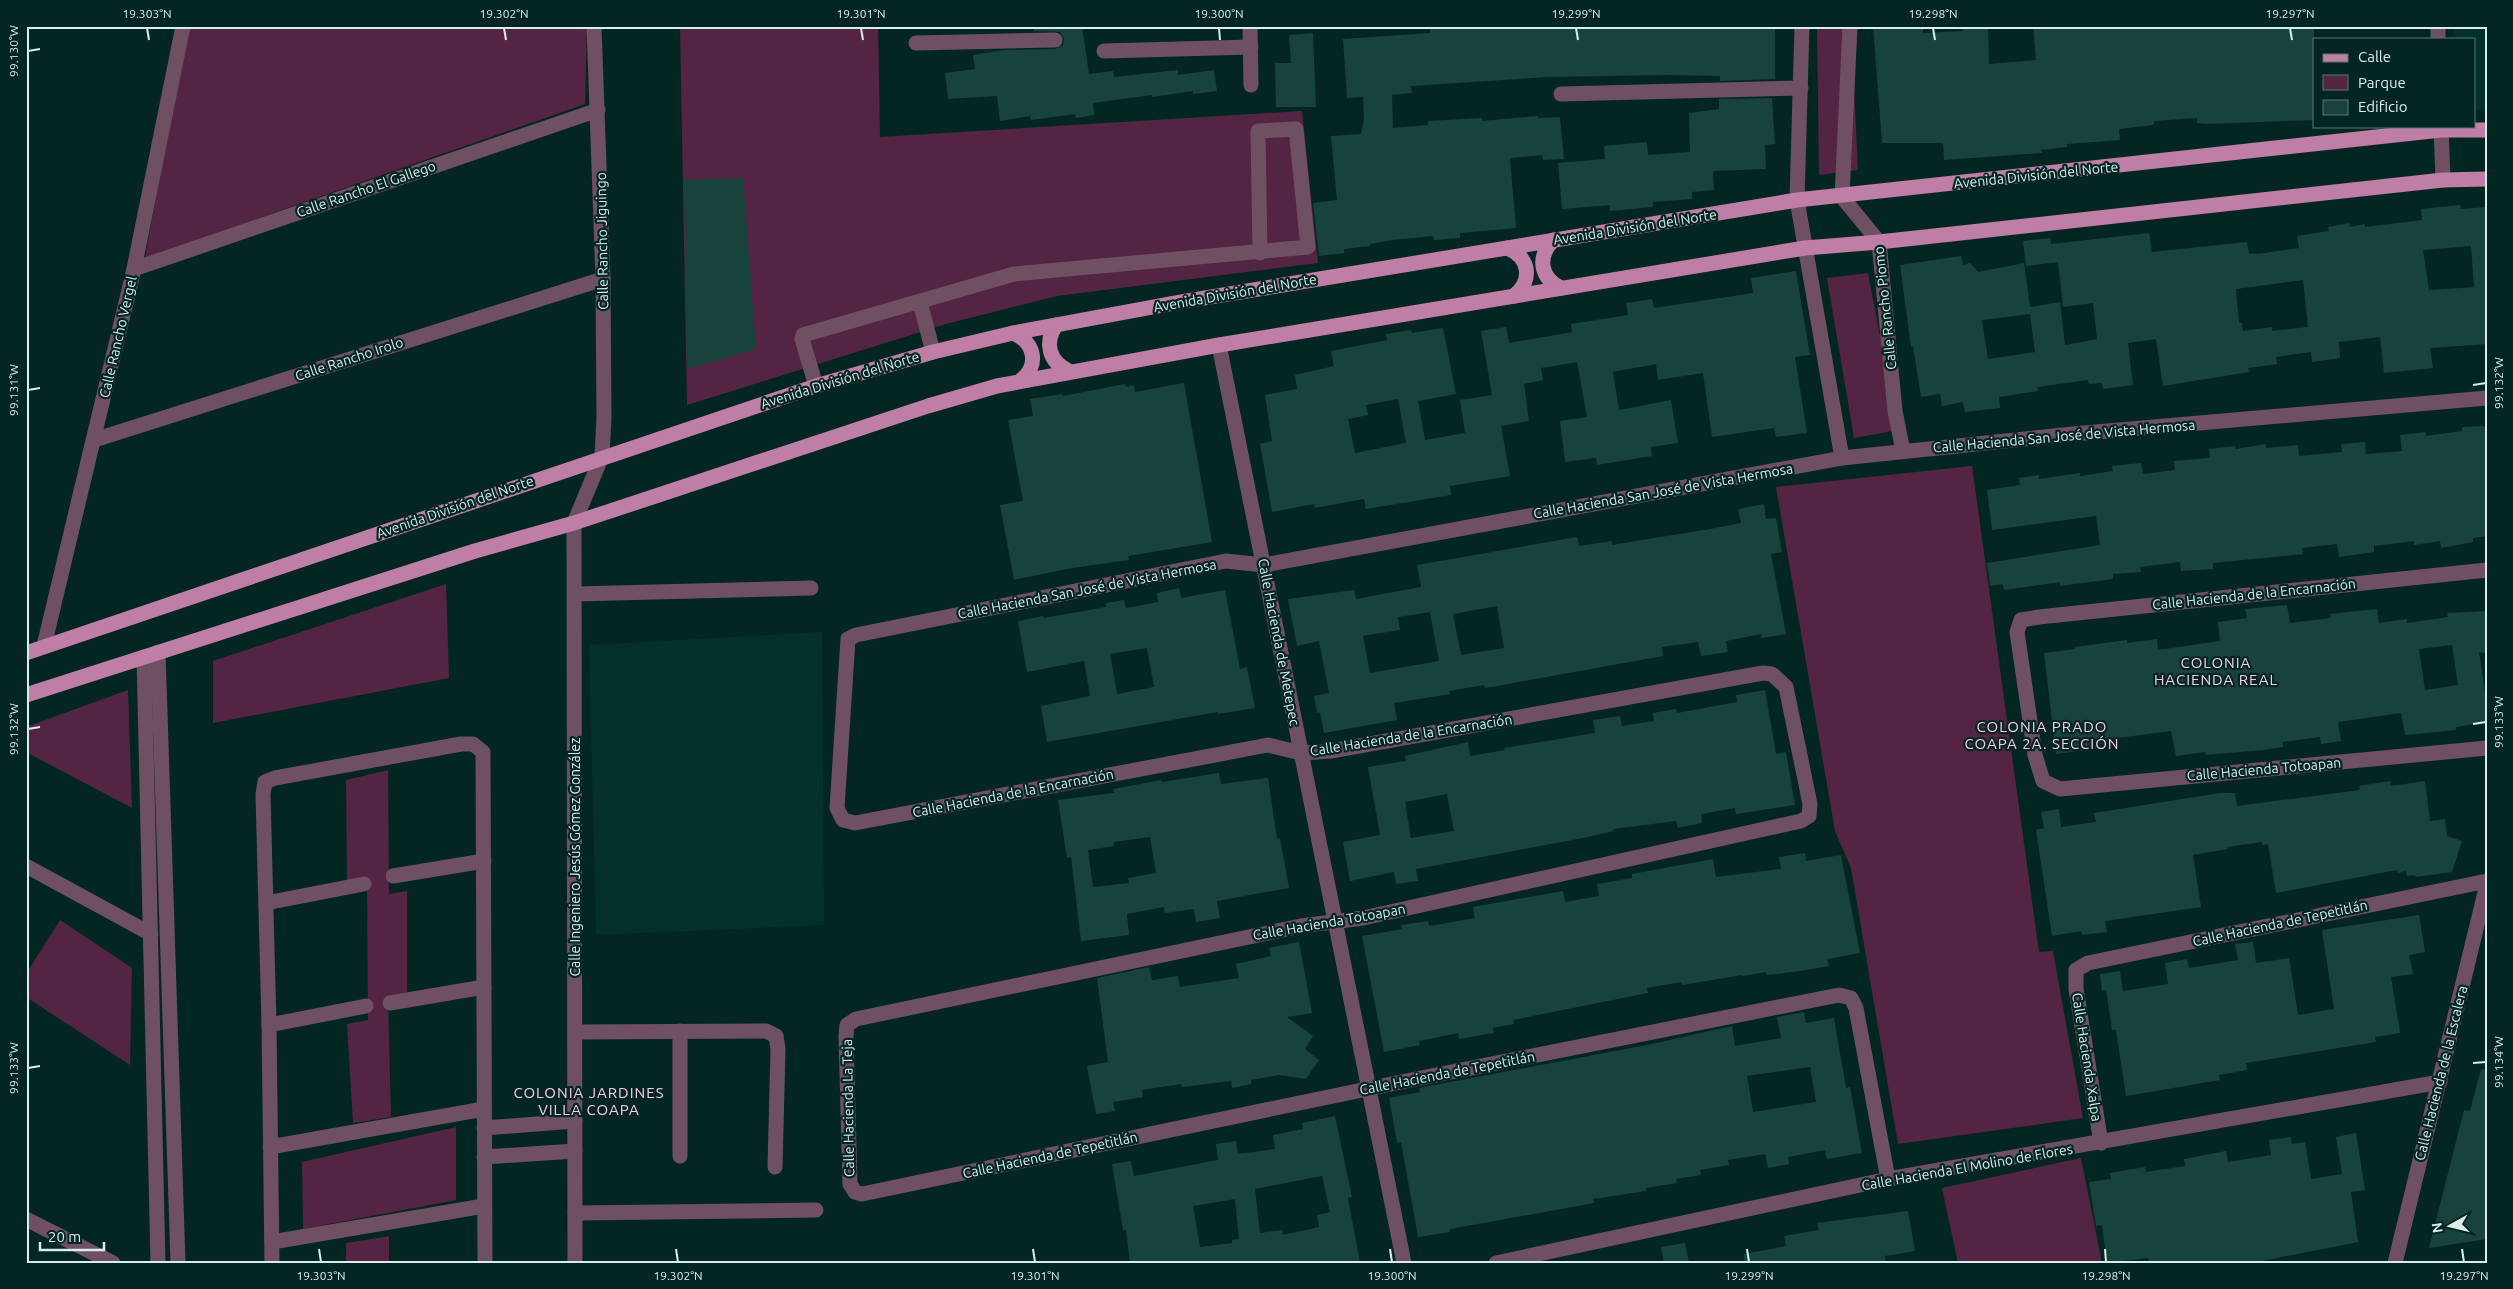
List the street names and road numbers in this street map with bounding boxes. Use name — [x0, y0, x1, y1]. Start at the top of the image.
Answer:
street label: Calle Rancho El Gallego — [294, 158, 438, 220]
street label: Avenida División del Norte — [1953, 158, 2119, 192]
street label: Calle Rancho Jiguingo — [593, 172, 611, 310]
street label: Avenida División del Norte — [1552, 206, 1718, 248]
street label: Calle Rancho Piomo — [1871, 245, 1899, 371]
street label: Avenida División del Norte — [1152, 271, 1318, 315]
street label: Calle Rancho Vergel — [96, 274, 140, 400]
street label: Calle Rancho Irolo — [293, 334, 405, 384]
street label: Avenida División del Norte — [759, 348, 921, 412]
street label: Calle Hacienda San José de Vista Hermosa — [1932, 417, 2196, 455]
street label: Calle Hacienda San José de Vista Hermosa — [1532, 460, 1794, 522]
street label: Avenida División del Norte — [374, 473, 536, 541]
street label: Calle Hacienda San José de Vista Hermosa — [956, 556, 1218, 622]
street label: Calle Hacienda de Metepec — [1255, 557, 1303, 727]
street label: Calle Hacienda de la Encarnación — [2151, 575, 2357, 613]
street label: Calle Hacienda de la Encarnación — [1309, 711, 1513, 759]
street label: Calle Ingeniero Jesús Gómez González — [567, 737, 583, 977]
street label: Calle Hacienda Totoapan — [2186, 754, 2342, 784]
street label: Calle Hacienda de la Encarnación — [911, 766, 1115, 820]
street label: Calle Hacienda de Tepetitlán — [2191, 897, 2369, 949]
street label: Calle Hacienda Totoapan — [1251, 901, 1407, 943]
street label: Calle Hacienda de la Escalera — [2411, 984, 2471, 1162]
street label: Calle Hacienda Xalpa — [2069, 992, 2105, 1122]
street label: Calle Hacienda La Teja — [839, 1039, 857, 1177]
street label: Calle Hacienda de Tepetitlán — [1358, 1048, 1536, 1098]
street label: Calle Hacienda de Tepetitlán — [961, 1129, 1139, 1181]
street label: Calle Hacienda El Molino de Flores — [1860, 1141, 2074, 1193]

